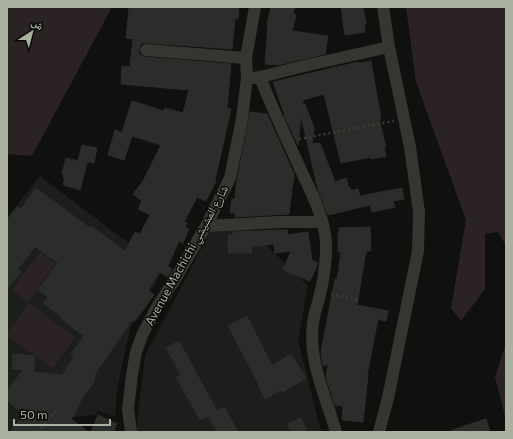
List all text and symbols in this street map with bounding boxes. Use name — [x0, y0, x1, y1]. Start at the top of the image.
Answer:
north arrow — [12, 12, 52, 52]
text: ش — [28, 15, 47, 34]
street label: Avenue Machichi شارع المشيشي — [142, 182, 234, 329]
scale bar — [14, 401, 110, 427]
text: 50 m — [20, 407, 48, 421]

